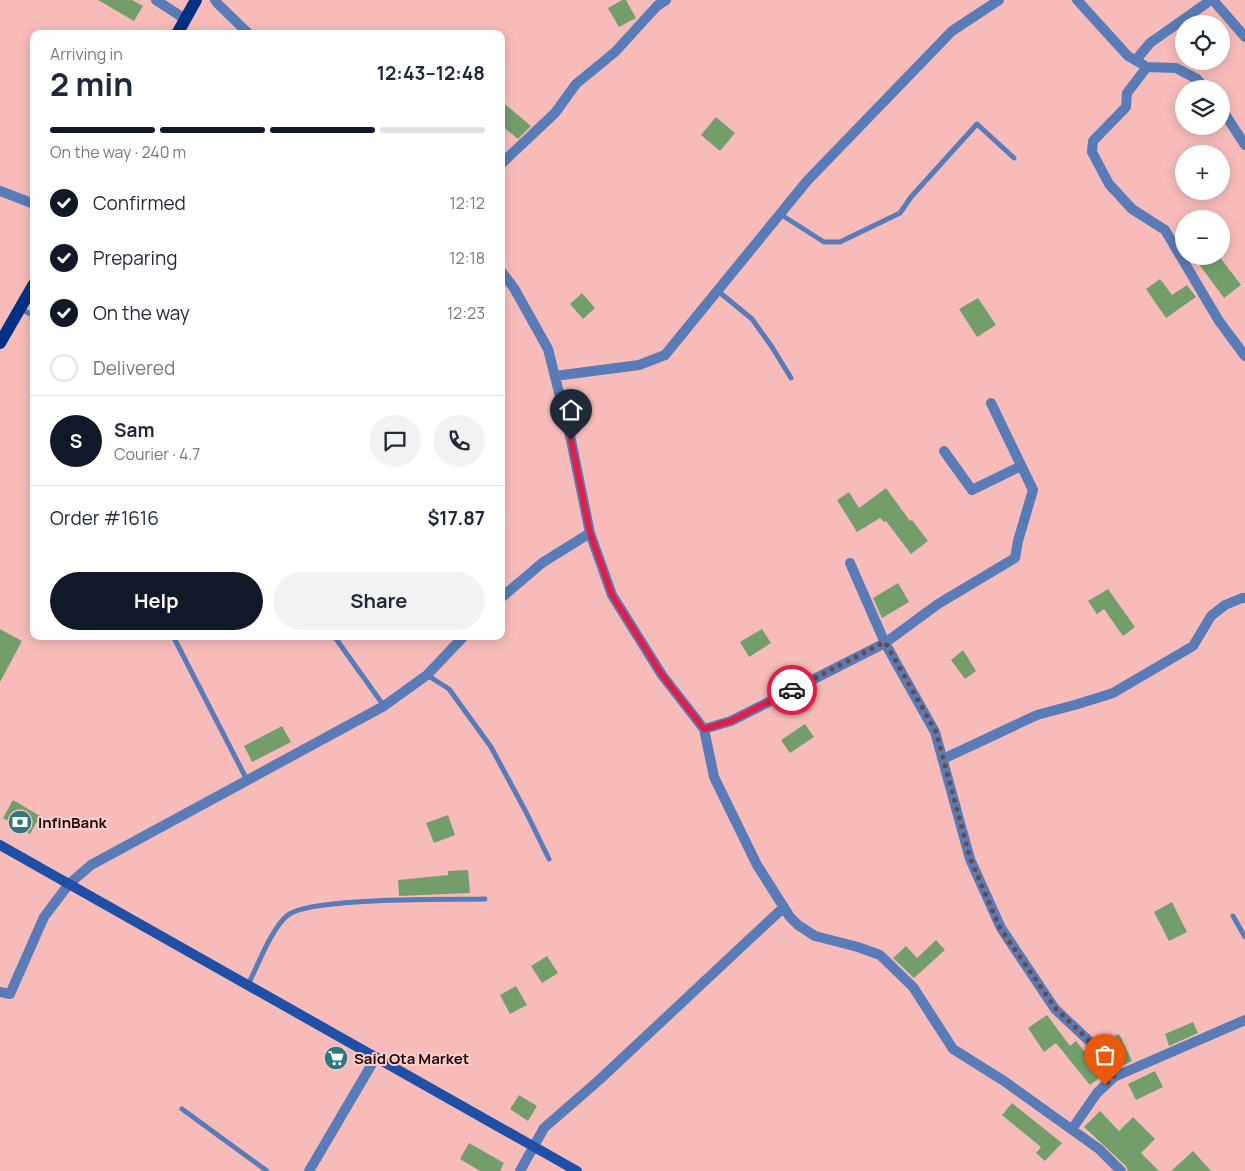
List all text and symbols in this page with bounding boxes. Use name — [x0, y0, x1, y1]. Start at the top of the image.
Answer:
map controls — [1175, 15, 1230, 265]
button: locate — [1175, 15, 1230, 70]
text: Arriving in — [50, 43, 123, 65]
text: 12:43–12:48 — [377, 60, 485, 86]
text: 2 min — [50, 62, 133, 106]
button: layers — [1175, 80, 1230, 135]
text: On the way · 240 m — [50, 141, 186, 163]
button: + — [1175, 145, 1230, 200]
icon: check — [50, 189, 78, 217]
text: Confirmed — [93, 190, 186, 216]
text: 12:12 — [449, 192, 485, 214]
button: − — [1175, 210, 1230, 265]
icon: check — [50, 244, 78, 272]
text: Preparing — [93, 245, 178, 271]
text: 12:18 — [449, 247, 485, 269]
icon: check — [50, 299, 78, 327]
text: On the way — [93, 300, 190, 326]
text: 12:23 — [447, 302, 485, 324]
text: Delivered — [93, 355, 175, 381]
pin — [550, 389, 592, 440]
icon: home — [557, 396, 585, 424]
button: chat — [369, 415, 421, 467]
button: phone — [433, 415, 485, 467]
text: Sam — [114, 417, 155, 443]
text: S — [70, 428, 82, 454]
text: Courier · 4.7 — [114, 443, 200, 465]
text: Order #1616 — [50, 505, 159, 531]
text: $17.87 — [427, 505, 485, 531]
button: Help — [50, 572, 263, 630]
button: Share — [273, 572, 485, 630]
courier — [767, 665, 817, 715]
icon: car — [778, 676, 806, 704]
bank icon: InfinBank — [7, 809, 33, 835]
place label: InfinBank — [38, 812, 108, 833]
pin — [1084, 1034, 1126, 1085]
icon: bag — [1091, 1041, 1119, 1069]
supermarket icon: Said Ota Market — [323, 1045, 349, 1071]
place label: Said Ota Market — [354, 1048, 469, 1069]

